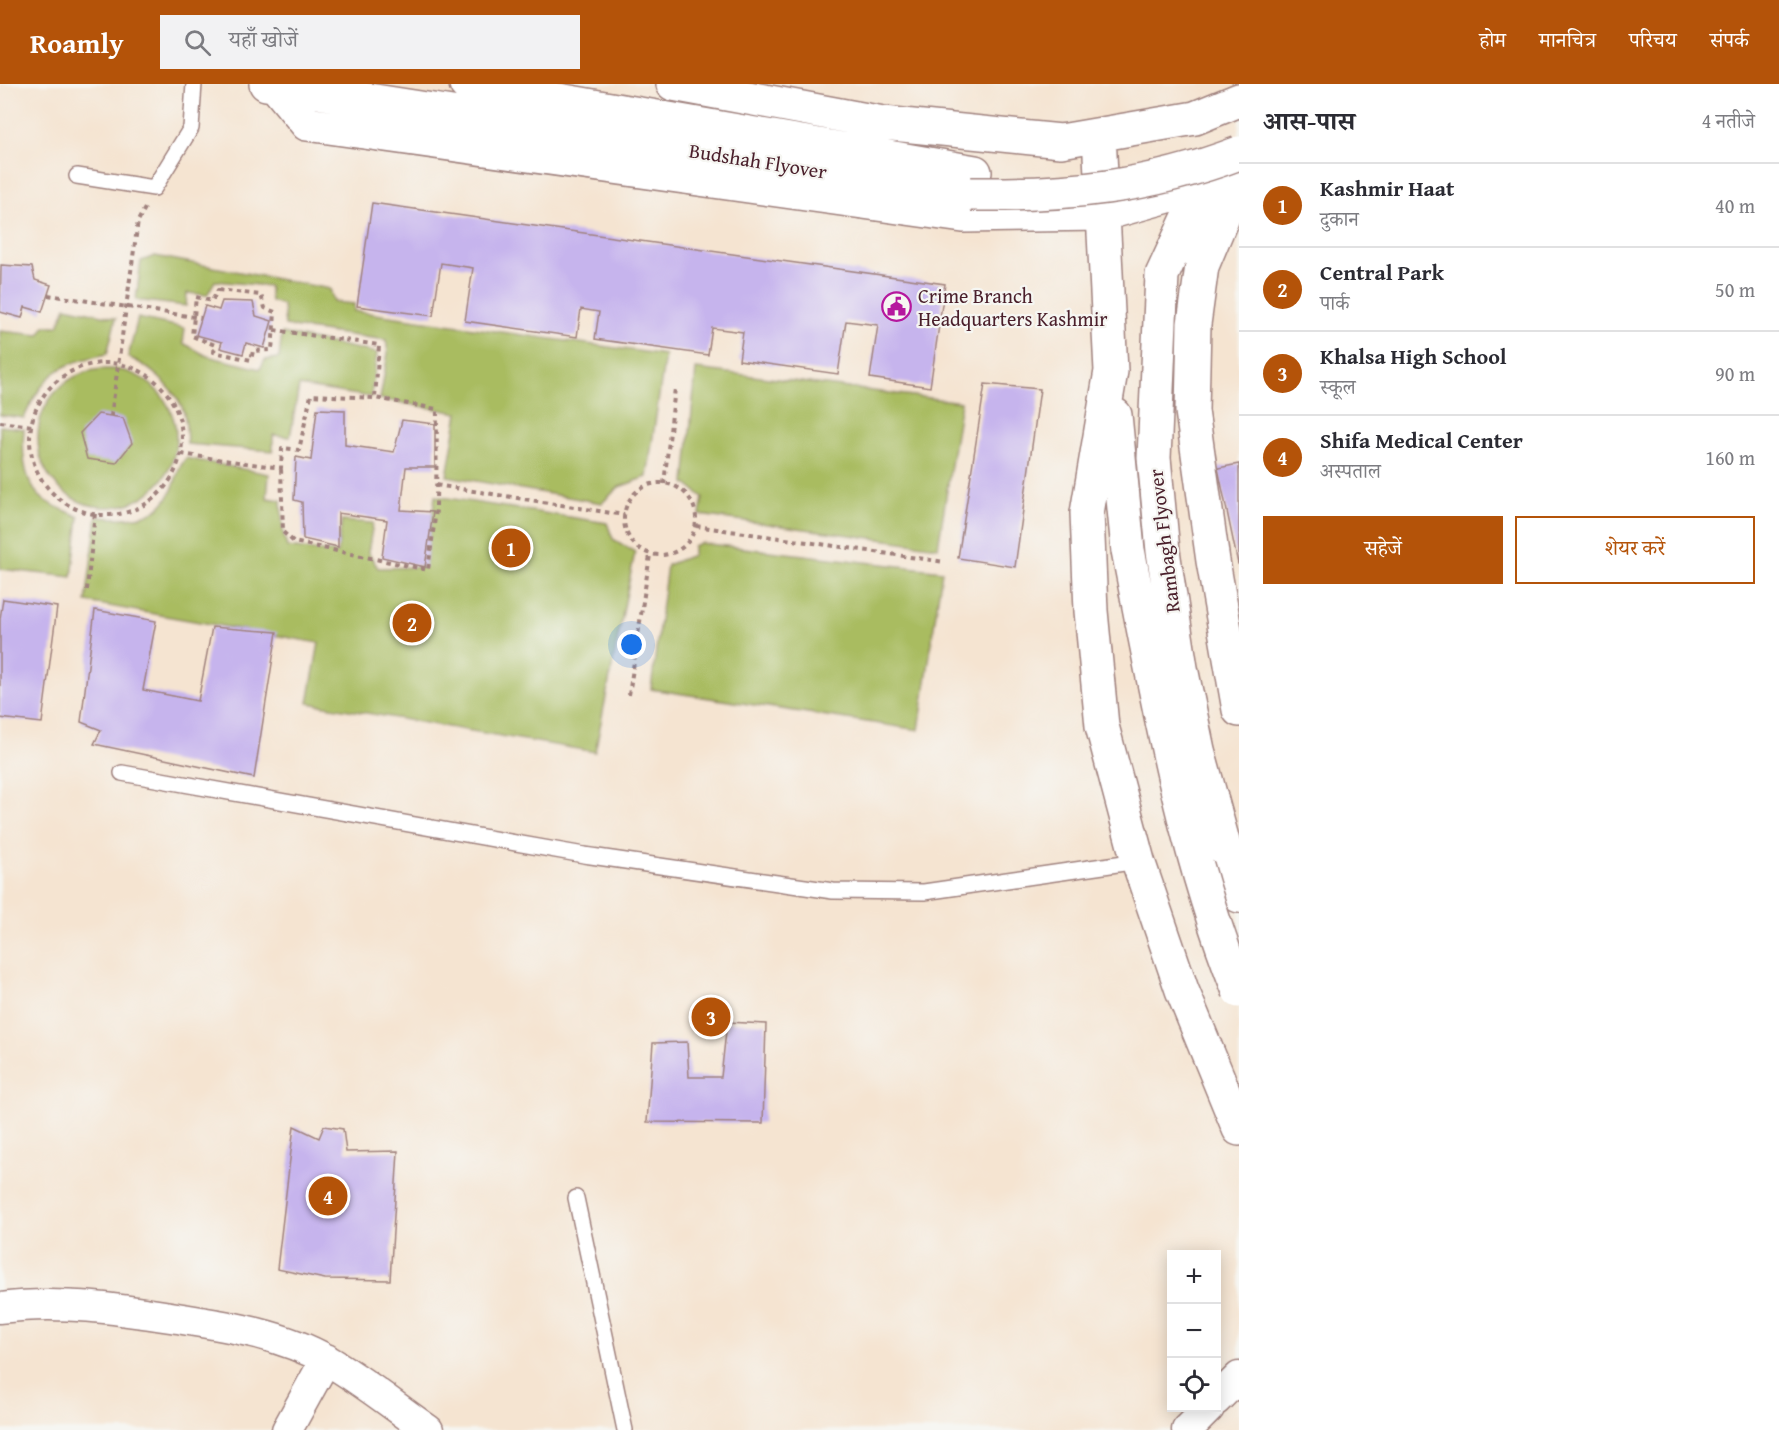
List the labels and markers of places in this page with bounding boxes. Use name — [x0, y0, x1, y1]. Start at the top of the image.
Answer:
place label: Crime Branch Headquarters Kashmir — [918, 281, 1108, 333]
public building icon: Crime Branch Headquarters Kashmir — [881, 291, 913, 323]
pin: 1 — [492, 526, 530, 570]
pin: 2 — [392, 600, 432, 646]
pin: 3 — [692, 994, 730, 1040]
pin: 4 — [308, 1174, 348, 1218]

